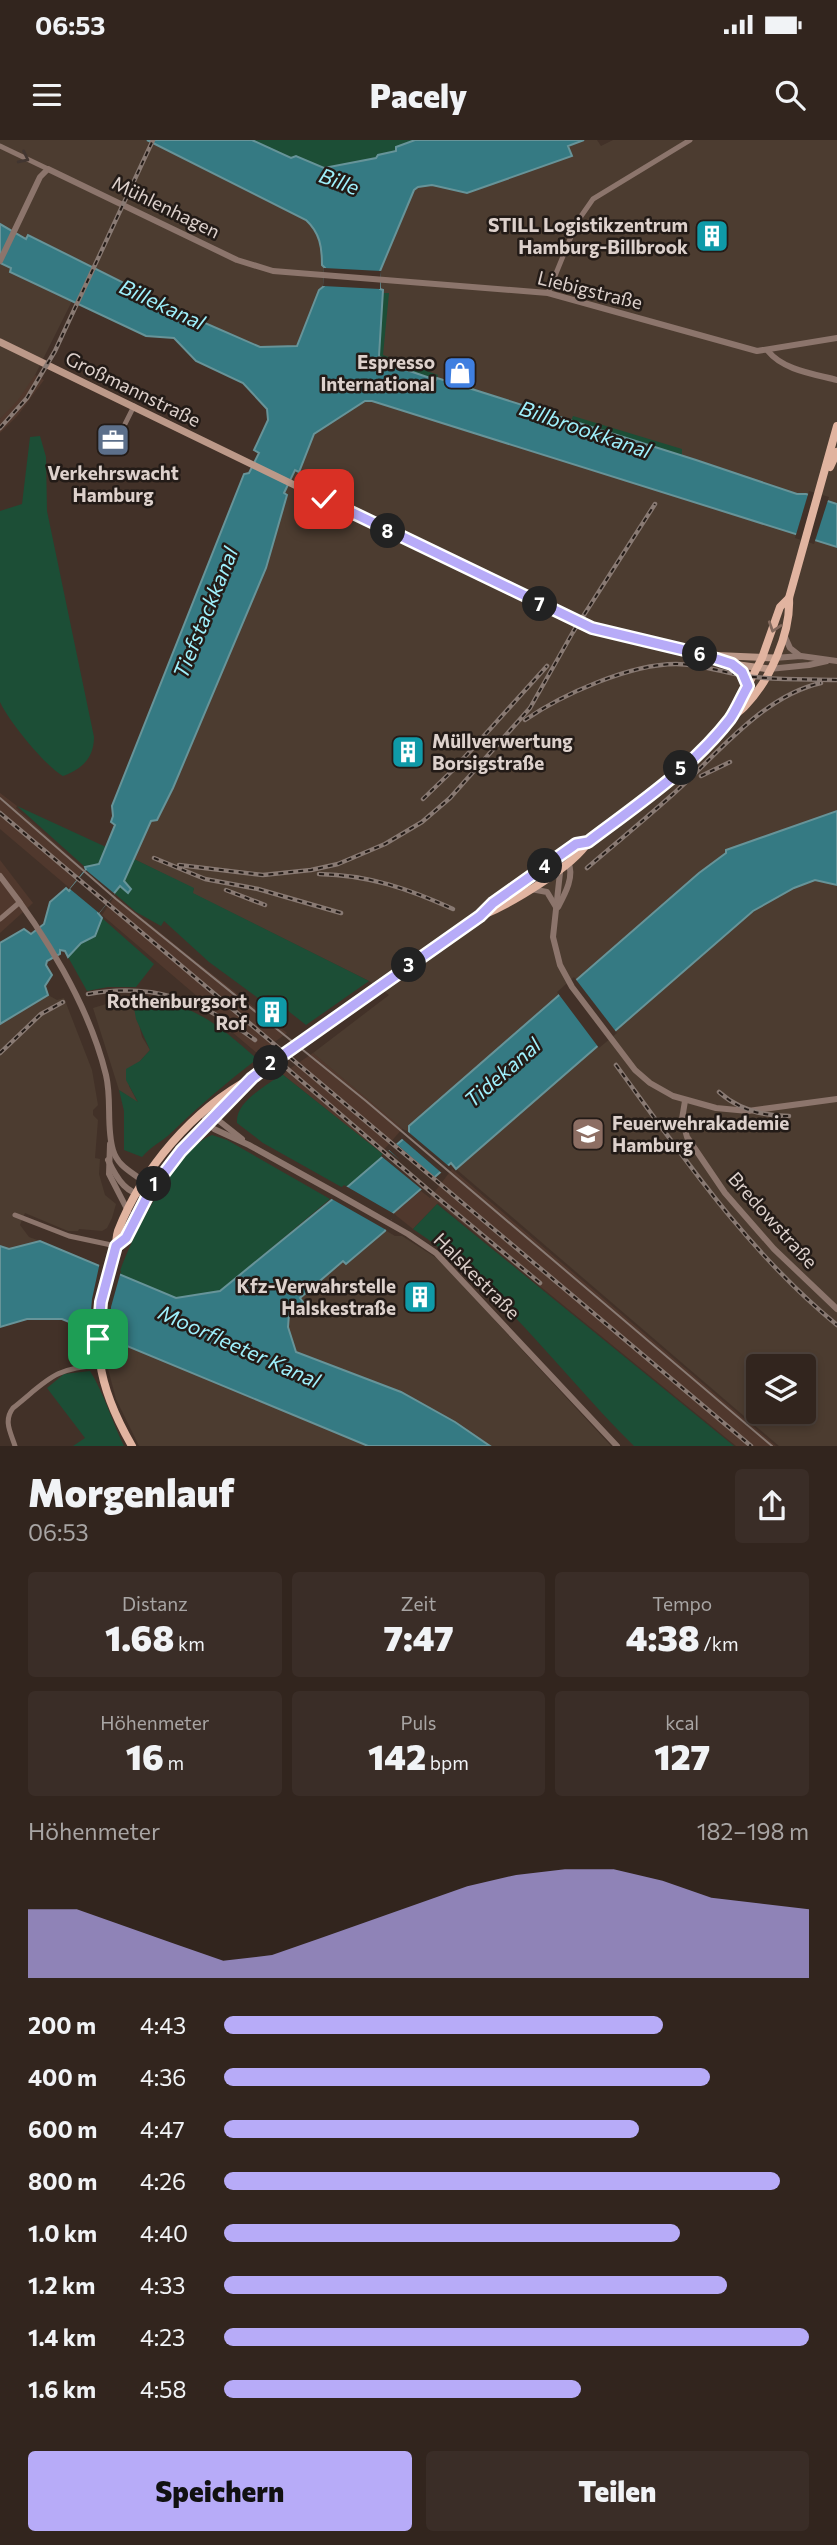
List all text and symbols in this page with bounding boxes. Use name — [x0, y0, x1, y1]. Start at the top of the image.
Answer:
text: 06:53 — [35, 9, 106, 40]
text: Pacely — [370, 75, 467, 115]
icon: menu — [28, 76, 66, 114]
icon: search — [771, 76, 809, 114]
one-way arrow — [17, 149, 29, 163]
water label: Bille — [316, 162, 363, 199]
street label: Mühlenhagen — [109, 171, 224, 243]
place label: STILL Logistikzentrum Hamburg-Billbrook — [488, 213, 688, 258]
building icon: STILL Logistikzentrum Hamburg-Billbrook — [693, 217, 731, 255]
street label: Liebigstraße — [535, 265, 645, 314]
water label: Billekanal — [116, 273, 210, 335]
street label: Großmannstraße — [62, 346, 205, 431]
place label: Espresso International — [320, 350, 435, 395]
shop icon: Espresso International — [441, 354, 479, 392]
water label: Billbrookkanal — [517, 394, 655, 463]
office icon: Verkehrswacht Hamburg — [94, 421, 132, 459]
place label: Verkehrswacht Hamburg — [47, 461, 179, 506]
pin — [294, 469, 354, 529]
icon: check — [305, 480, 343, 518]
pin: 8 — [370, 514, 406, 548]
text: 8 — [382, 519, 393, 542]
water label: Tiefstackkanal — [167, 543, 243, 682]
pin: 7 — [522, 587, 558, 622]
text: 7 — [534, 592, 545, 615]
one-way arrow — [768, 620, 782, 632]
pin: 6 — [682, 636, 718, 672]
text: 6 — [694, 642, 705, 665]
place label: Müllverwertung Borsigstraße — [432, 729, 573, 774]
building icon: Müllverwertung Borsigstraße — [389, 733, 427, 771]
pin: 5 — [664, 750, 698, 786]
text: 5 — [675, 756, 686, 779]
pin: 4 — [528, 848, 562, 884]
text: 4 — [539, 854, 550, 877]
pin: 3 — [392, 948, 426, 982]
text: 3 — [403, 953, 414, 976]
place label: Rothenburgsort Rof — [107, 989, 247, 1034]
building icon: Rothenburgsort Rof — [253, 993, 291, 1031]
water label: Tidekanal — [459, 1032, 546, 1112]
pin: 2 — [254, 1046, 288, 1080]
text: 2 — [265, 1051, 276, 1074]
place label: Feuerwehrakademie Hamburg — [612, 1111, 789, 1156]
school or university icon: Feuerwehrakademie Hamburg — [569, 1115, 607, 1153]
pin: 1 — [136, 1166, 172, 1202]
street label: Bredowstraße — [724, 1167, 823, 1273]
text: 1 — [149, 1172, 158, 1195]
street label: Halskestraße — [429, 1228, 525, 1324]
place label: Kfz-Verwahrstelle Halskestraße — [237, 1274, 396, 1319]
building icon: Kfz-Verwahrstelle Halskestraße — [401, 1278, 439, 1316]
water label: Moorfleeter Kanal — [155, 1299, 325, 1393]
pin — [68, 1309, 128, 1369]
icon: arrive — [79, 1320, 117, 1358]
map controls — [746, 1354, 816, 1424]
button: layers — [746, 1354, 816, 1424]
text: Morgenlauf — [28, 1468, 234, 1515]
button: share — [735, 1469, 809, 1543]
text: 06:53 — [28, 1518, 89, 1546]
text: Distanz — [122, 1592, 188, 1615]
text: Zeit — [401, 1592, 436, 1615]
text: Tempo — [652, 1592, 712, 1615]
text: 1.68 — [105, 1615, 174, 1658]
text: 7:47 — [383, 1615, 454, 1658]
text: 4:38 — [626, 1615, 700, 1658]
text: km — [174, 1632, 205, 1655]
text: /km — [700, 1632, 739, 1655]
text: Höhenmeter — [100, 1711, 209, 1734]
text: Puls — [400, 1711, 437, 1734]
text: kcal — [665, 1711, 699, 1734]
text: 16 — [126, 1734, 164, 1777]
text: 142 — [368, 1734, 426, 1777]
text: 127 — [654, 1734, 710, 1777]
text: m — [164, 1751, 184, 1774]
text: bpm — [426, 1751, 469, 1774]
text: Höhenmeter — [28, 1817, 160, 1845]
text: 182–198 m — [697, 1817, 809, 1845]
text: 200 m — [28, 2011, 96, 2039]
text: 4:43 — [140, 2011, 186, 2039]
text: 400 m — [28, 2063, 97, 2091]
text: 4:36 — [140, 2063, 186, 2091]
text: 600 m — [28, 2115, 97, 2143]
text: 4:47 — [140, 2115, 185, 2143]
text: 800 m — [28, 2167, 97, 2195]
text: 4:26 — [140, 2167, 186, 2195]
text: 1.0 km — [28, 2219, 97, 2247]
text: 4:40 — [140, 2219, 188, 2247]
text: 1.2 km — [28, 2271, 95, 2299]
text: 4:33 — [140, 2271, 185, 2299]
text: 1.4 km — [28, 2323, 96, 2351]
text: 4:23 — [140, 2323, 185, 2351]
text: 1.6 km — [28, 2375, 96, 2403]
text: 4:58 — [140, 2375, 186, 2403]
button: Speichern — [28, 2451, 412, 2531]
button: Teilen — [426, 2451, 809, 2531]

